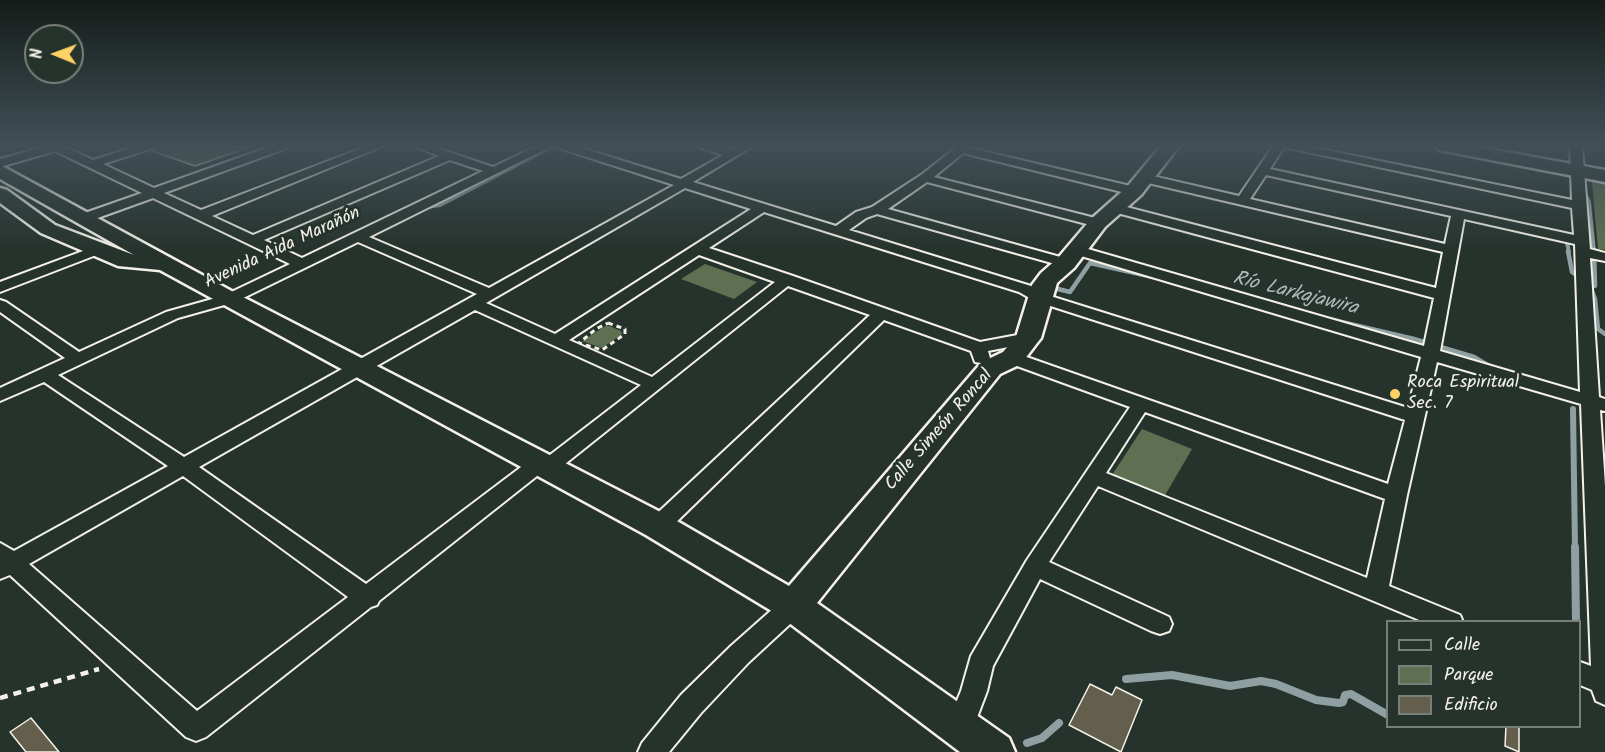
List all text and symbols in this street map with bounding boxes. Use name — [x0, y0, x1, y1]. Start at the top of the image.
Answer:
north arrow — [24, 24, 84, 84]
text: N — [25, 48, 50, 59]
street label: Avenida Aida Marañón — [202, 203, 364, 295]
water label: Río Larkajawira — [1230, 268, 1360, 322]
street label: Calle Simeón Roncal — [881, 366, 999, 496]
place label: Roca Espiritual Sec. 7 — [1407, 373, 1519, 416]
marker: Roca Espiritual Sec. 7 — [1388, 387, 1402, 401]
legend — [1386, 620, 1581, 728]
text: Calle — [1444, 631, 1480, 660]
text: Parque — [1444, 661, 1493, 690]
text: Edificio — [1444, 691, 1498, 720]

